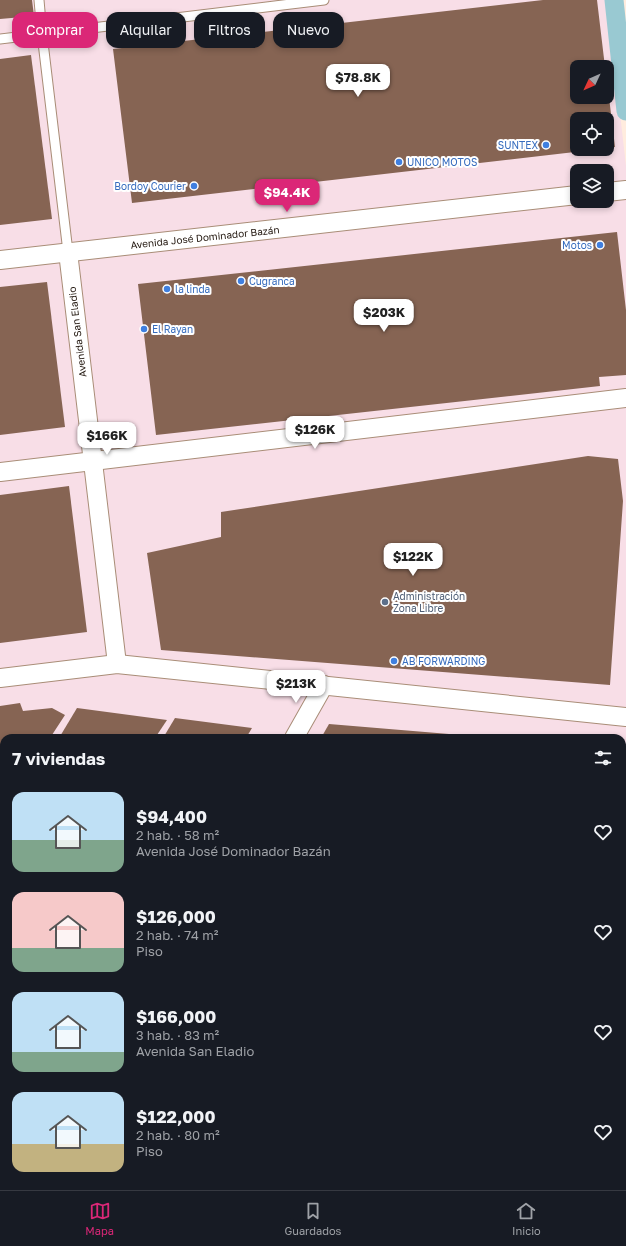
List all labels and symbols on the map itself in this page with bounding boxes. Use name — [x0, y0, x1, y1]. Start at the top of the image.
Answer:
north arrow — [570, 60, 614, 104]
pin: $78.8K — [325, 64, 391, 98]
place label: SUNTEX — [498, 139, 538, 151]
marker: SUNTEX — [541, 140, 551, 150]
place label: UNICO MOTOS — [407, 156, 477, 168]
marker: UNICO MOTOS — [394, 157, 404, 167]
pin: $94.4K — [254, 179, 320, 213]
place label: Bordoy Courier — [114, 180, 186, 192]
marker: Bordoy Courier — [189, 181, 199, 191]
street label: Avenida José Dominador Bazán — [130, 223, 280, 251]
place label: Motos — [562, 239, 592, 251]
marker: Motos — [595, 240, 605, 250]
place label: Cugranca — [249, 275, 295, 287]
marker: Cugranca — [236, 276, 246, 286]
place label: la linda — [175, 283, 210, 295]
marker: la linda — [162, 284, 172, 294]
street label: Avenida San Eladio — [66, 286, 88, 378]
pin: $203K — [356, 299, 412, 333]
place label: El Rayan — [152, 323, 193, 335]
marker: El Rayan — [139, 324, 149, 334]
pin: $126K — [287, 416, 343, 450]
pin: $166K — [79, 422, 135, 456]
pin: $122K — [385, 543, 441, 577]
place label: Administración Zona Libre — [393, 590, 465, 614]
marker: Administración Zona Libre — [380, 597, 390, 607]
place label: AB FORWARDING — [402, 655, 485, 667]
marker: AB FORWARDING — [389, 656, 399, 666]
pin: $213K — [268, 670, 324, 704]

